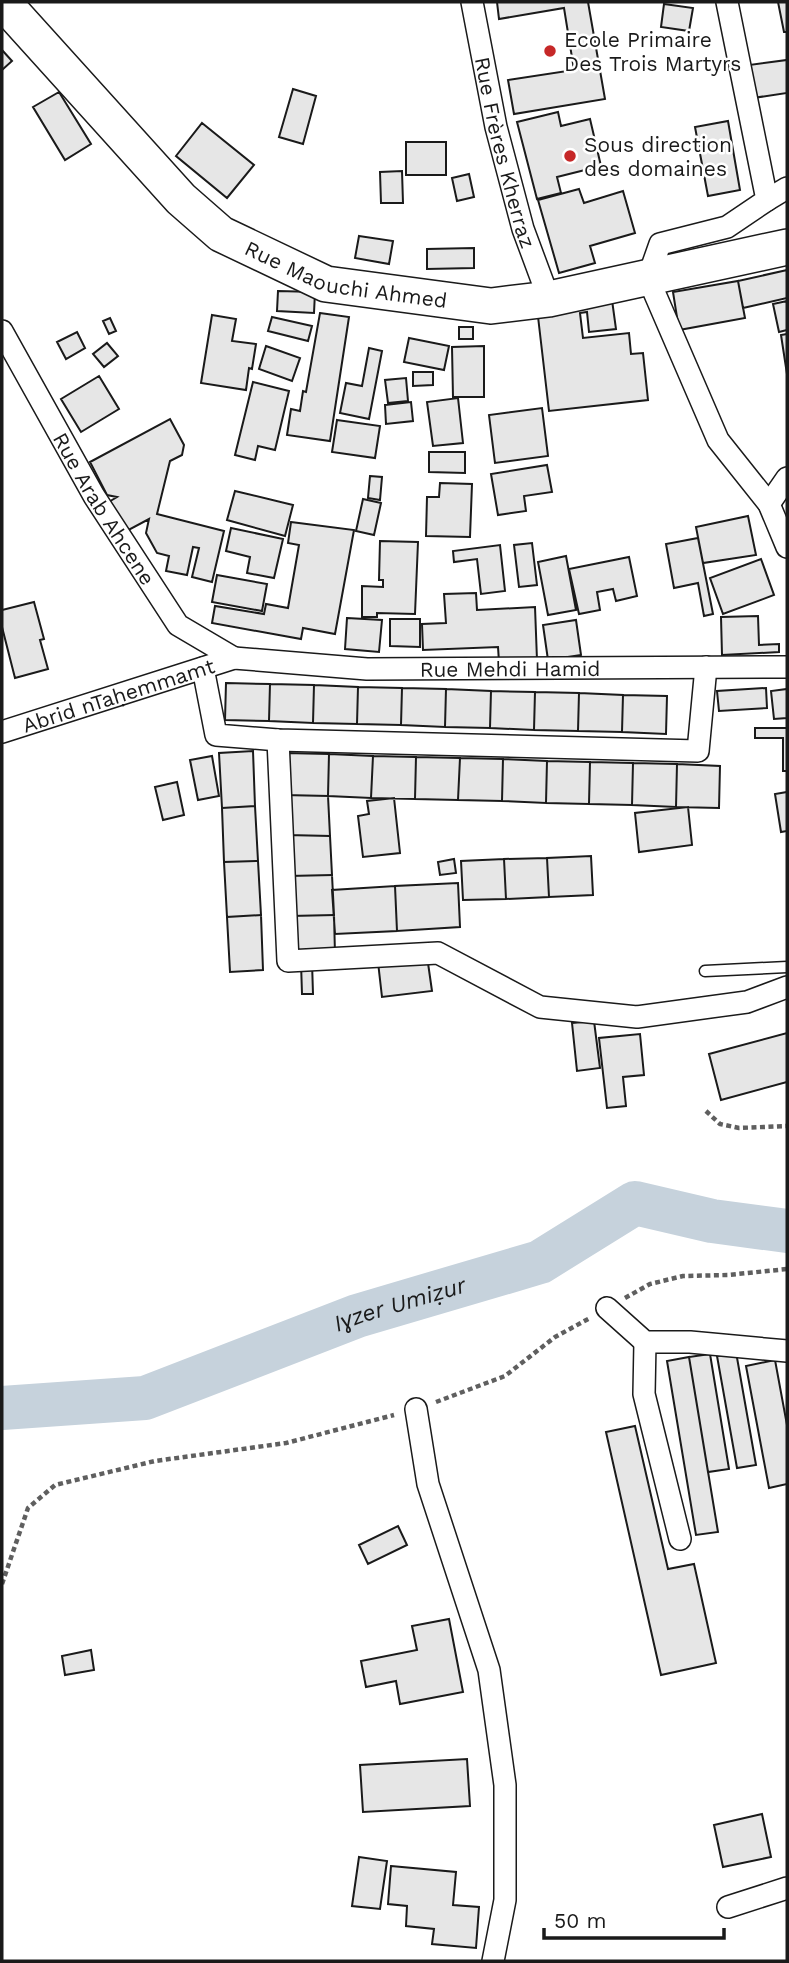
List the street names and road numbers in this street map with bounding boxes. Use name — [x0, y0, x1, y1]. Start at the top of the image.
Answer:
street label: Rue Frères Kherraz — [470, 55, 541, 251]
street label: Rue Maouchi Ahmed — [241, 235, 449, 313]
street label: Rue Arab Ahcene — [48, 428, 161, 589]
street label: Abrid nTaḥemmamt — [19, 653, 218, 737]
street label: Rue Mehdi Hamid — [420, 655, 600, 681]

